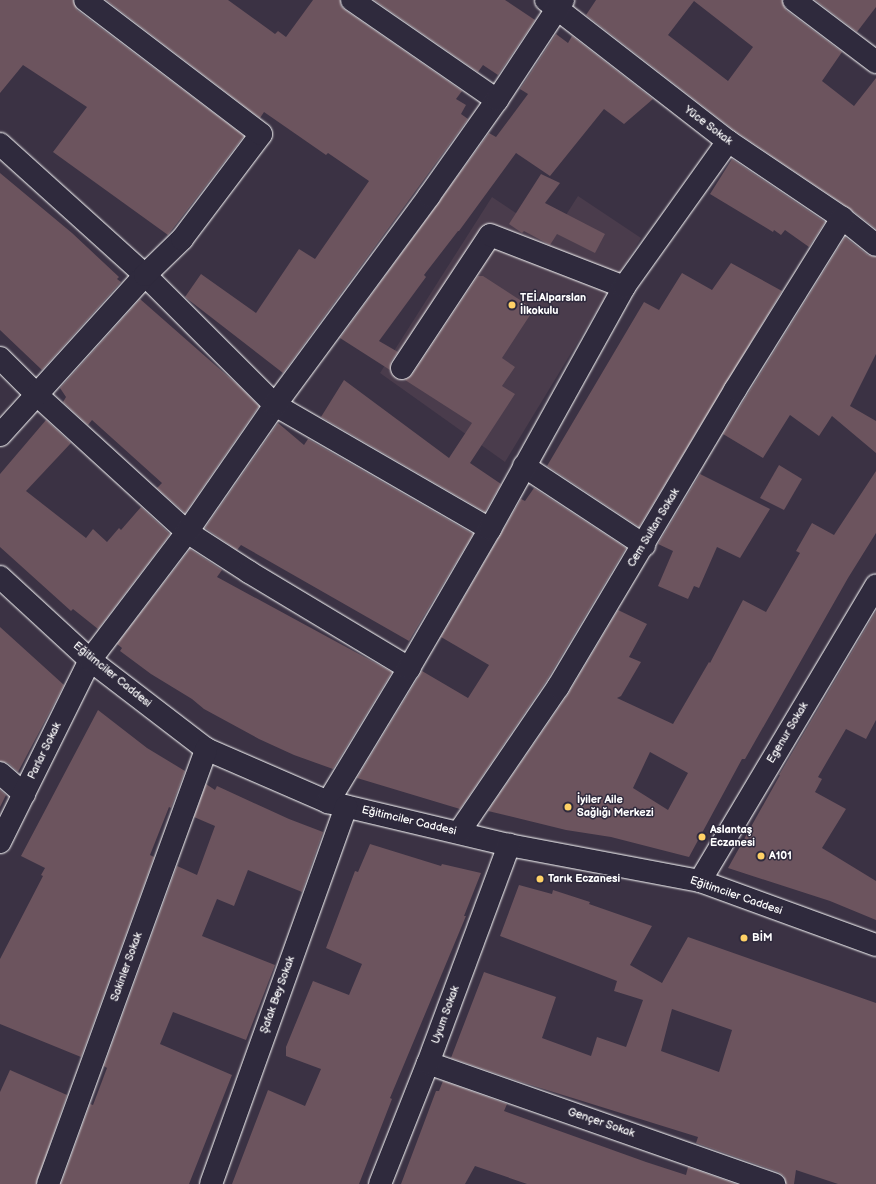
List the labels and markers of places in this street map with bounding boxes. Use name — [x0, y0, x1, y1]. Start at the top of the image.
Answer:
place label: TEİ.Alparslan İlkokulu — [520, 292, 586, 318]
marker: TEİ.Alparslan İlkokulu — [507, 300, 517, 310]
place label: İyiler Aile Sağlığı Merkezi — [577, 794, 654, 820]
marker: İyiler Aile Sağlığı Merkezi — [562, 801, 574, 813]
place label: Aslantaş Eczanesi — [710, 824, 755, 850]
marker: Aslantaş Eczanesi — [697, 832, 707, 842]
place label: A101 — [769, 849, 792, 863]
marker: A101 — [756, 851, 766, 861]
place label: Tarık Eczanesi — [548, 872, 620, 886]
marker: Tarık Eczanesi — [535, 874, 545, 884]
place label: BİM — [752, 931, 772, 945]
marker: BİM — [739, 933, 749, 943]

